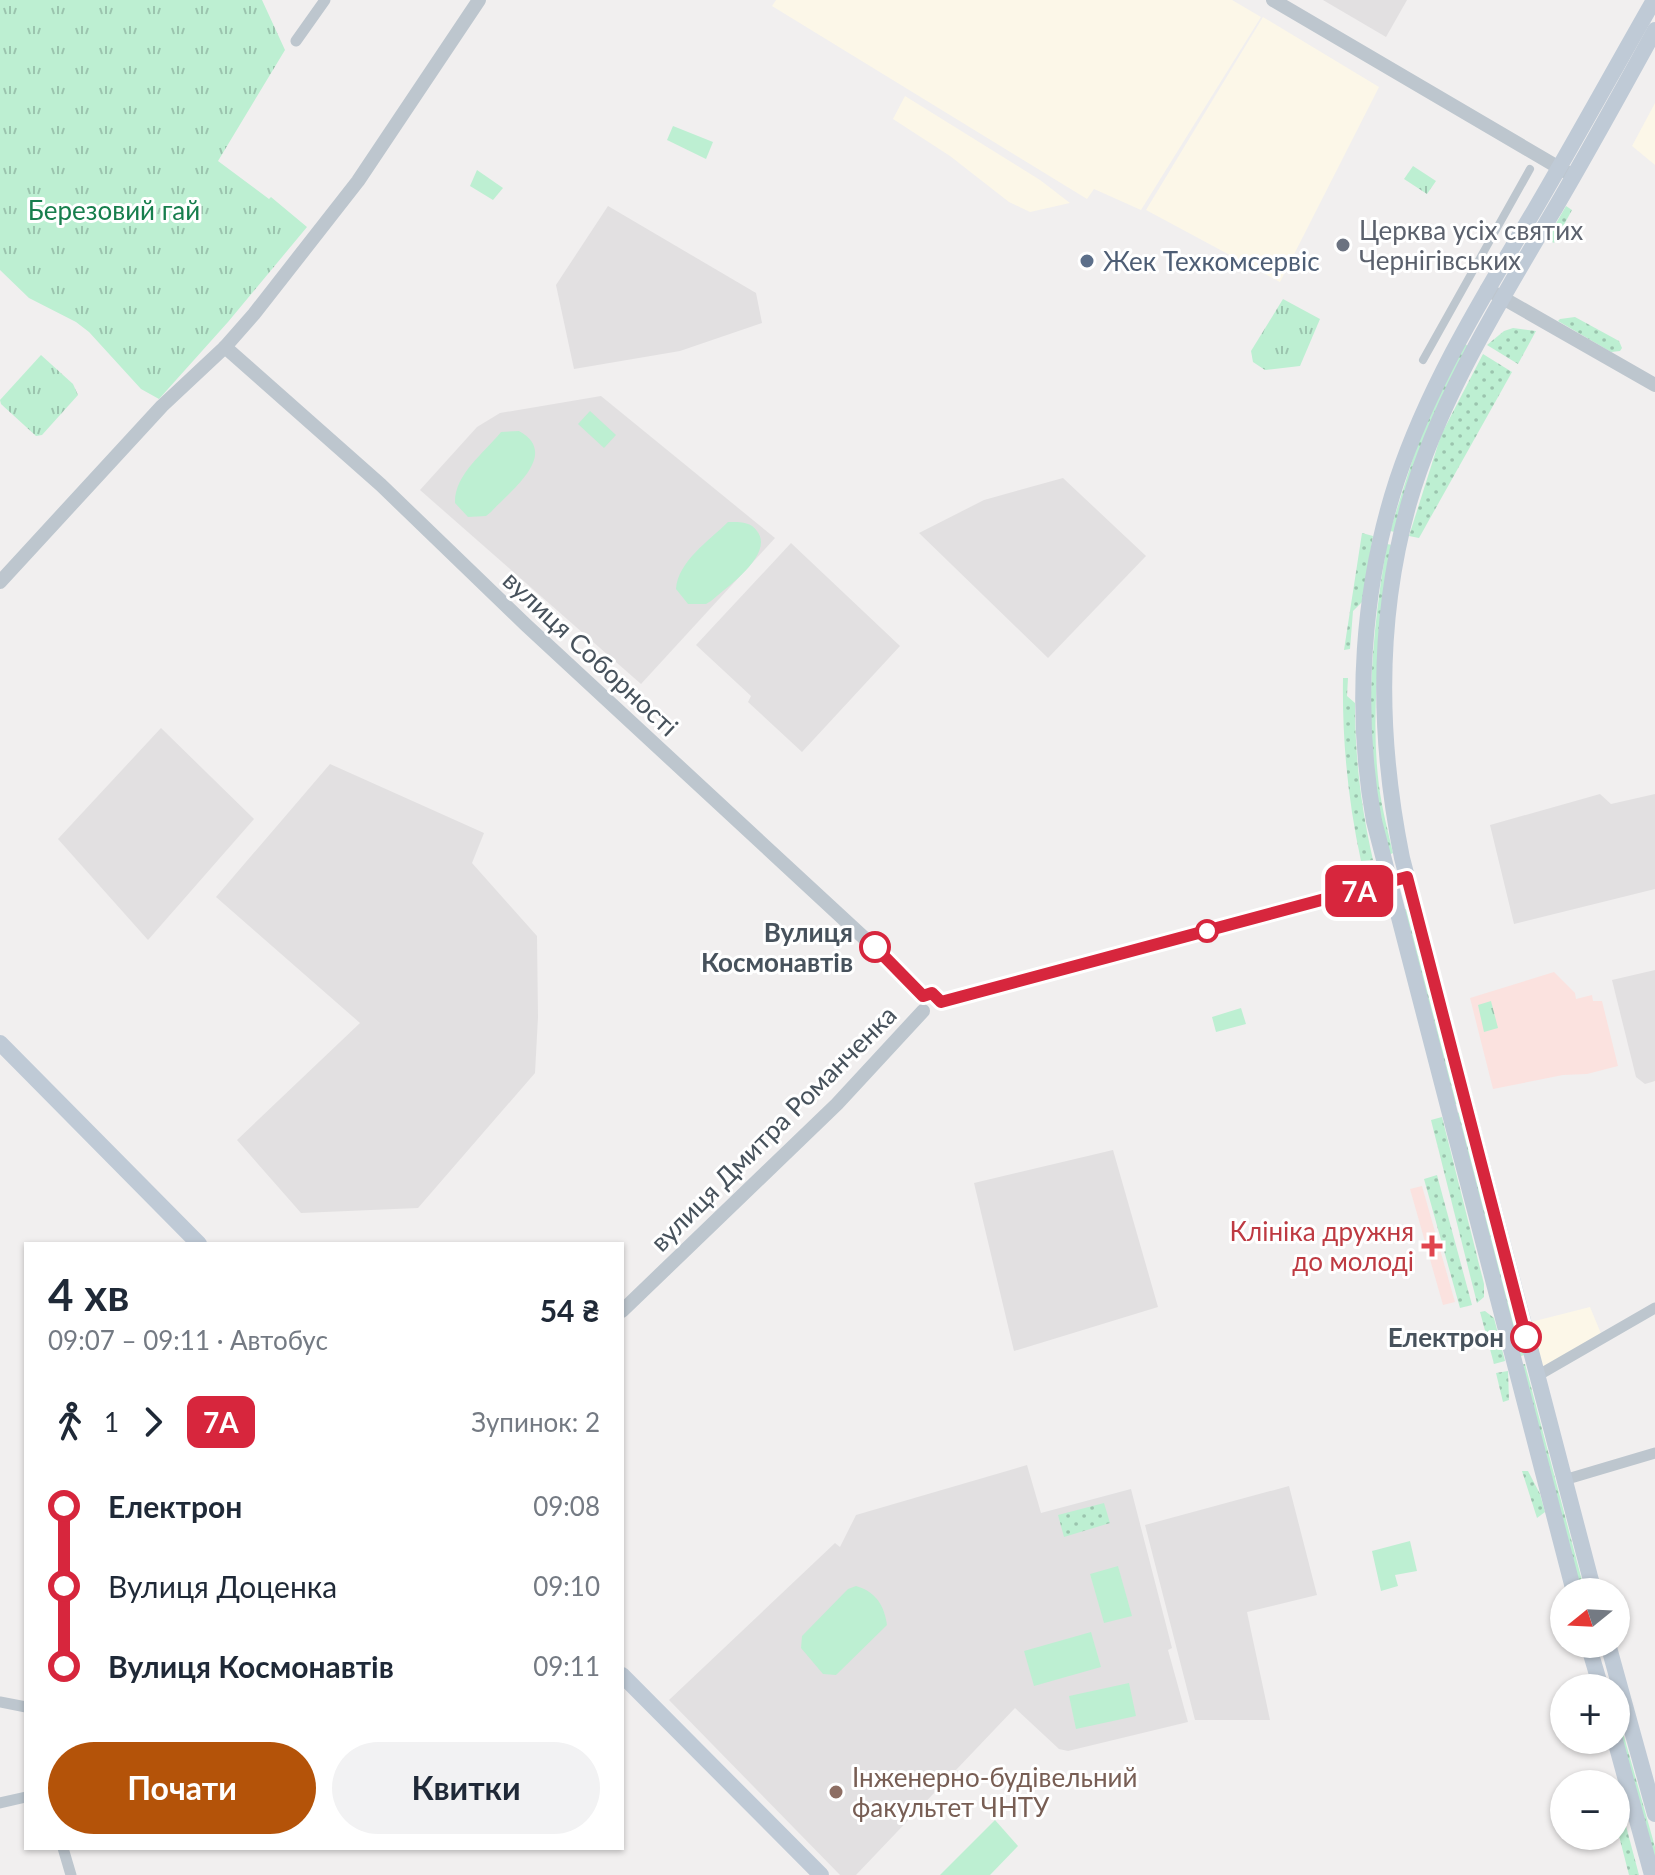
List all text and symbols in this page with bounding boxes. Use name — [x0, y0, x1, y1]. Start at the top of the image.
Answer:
park label: Березовий гай — [28, 194, 200, 226]
place label: Церква усіх святих Чернігівських — [1359, 214, 1583, 276]
marker: Церква усіх святих Чернігівських — [1334, 236, 1352, 254]
place label: Жек Техкомсервіс — [1103, 245, 1320, 277]
marker: Жек Техкомсервіс — [1078, 252, 1096, 270]
street label: вулиця Соборності — [497, 564, 685, 742]
line badge: 7А — [1323, 865, 1395, 917]
text: 7А — [1341, 874, 1377, 908]
place label: Вулиця Космонавтів — [701, 916, 853, 978]
unlabelled marker — [1196, 920, 1218, 942]
marker: Вулиця Космонавтів — [860, 932, 890, 962]
street label: вулиця Дмитра Романченка — [643, 998, 903, 1258]
place label: Клініка дружня до молоді — [1230, 1215, 1414, 1277]
marker: Клініка дружня до молоді — [1421, 1235, 1443, 1257]
text: 4 хв — [48, 1268, 129, 1320]
text: 54 ₴ — [540, 1292, 600, 1328]
place label: Електрон — [1388, 1321, 1504, 1353]
marker: Електрон — [1511, 1322, 1541, 1352]
text: 09:07 – 09:11 · Автобус — [48, 1324, 328, 1356]
icon: walk — [48, 1400, 92, 1444]
icon: forward — [131, 1400, 175, 1444]
text: 7А — [203, 1405, 239, 1439]
text: 1 — [104, 1406, 119, 1438]
text: Зупинок: 2 — [471, 1406, 600, 1438]
text: Електрон — [108, 1488, 242, 1524]
text: 09:08 — [533, 1490, 600, 1522]
text: Вулиця Доценка — [108, 1568, 337, 1604]
text: 09:10 — [533, 1570, 600, 1602]
north arrow — [1550, 1578, 1630, 1658]
map controls — [1550, 1578, 1630, 1850]
text: Вулиця Космонавтів — [108, 1648, 394, 1684]
text: 09:11 — [533, 1650, 600, 1682]
button: + — [1550, 1674, 1630, 1754]
button: Почати — [48, 1742, 316, 1834]
button: Квитки — [332, 1742, 600, 1834]
place label: Інженерно-будівельний факультет ЧНТУ — [852, 1761, 1137, 1823]
button: − — [1550, 1770, 1630, 1850]
marker: Інженерно-будівельний факультет ЧНТУ — [827, 1783, 845, 1801]

